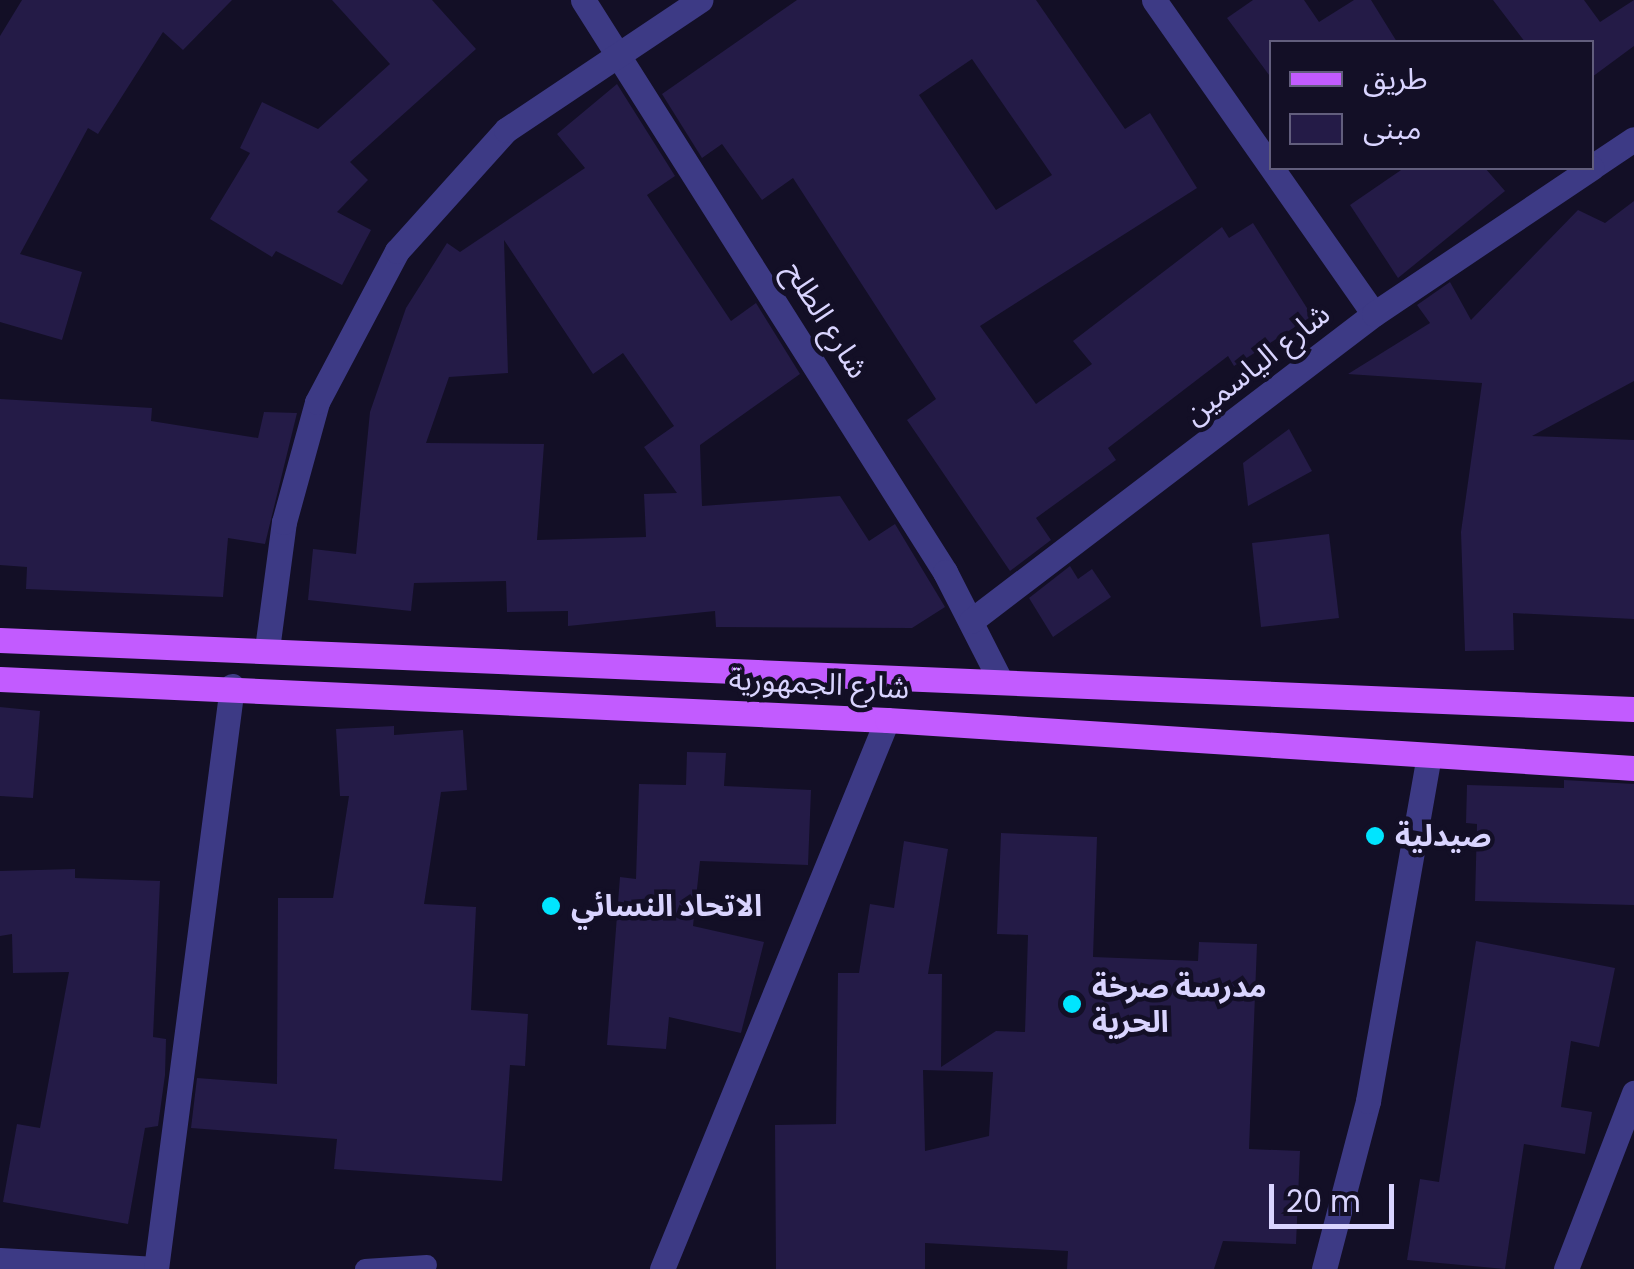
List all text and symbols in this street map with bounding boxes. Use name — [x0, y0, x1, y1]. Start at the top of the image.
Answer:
legend — [1269, 40, 1594, 170]
text: طريق — [1363, 57, 1428, 100]
text: مبنى — [1363, 107, 1421, 150]
street label: شارع الطلح — [776, 255, 876, 385]
street label: شارع الياسمين — [1177, 296, 1337, 432]
street label: شارع الجمهورية — [728, 661, 910, 707]
place label: صيدلية — [1395, 818, 1491, 854]
marker: صيدلية — [1364, 825, 1386, 847]
place label: الاتحاد النسائي — [571, 888, 762, 924]
marker: الاتحاد النسائي — [540, 895, 562, 917]
place label: مدرسة صرخة الحرية — [1092, 969, 1267, 1040]
marker: مدرسة صرخة الحرية — [1061, 993, 1083, 1015]
scale bar — [1274, 1164, 1399, 1226]
text: 20 m — [1286, 1180, 1361, 1223]

